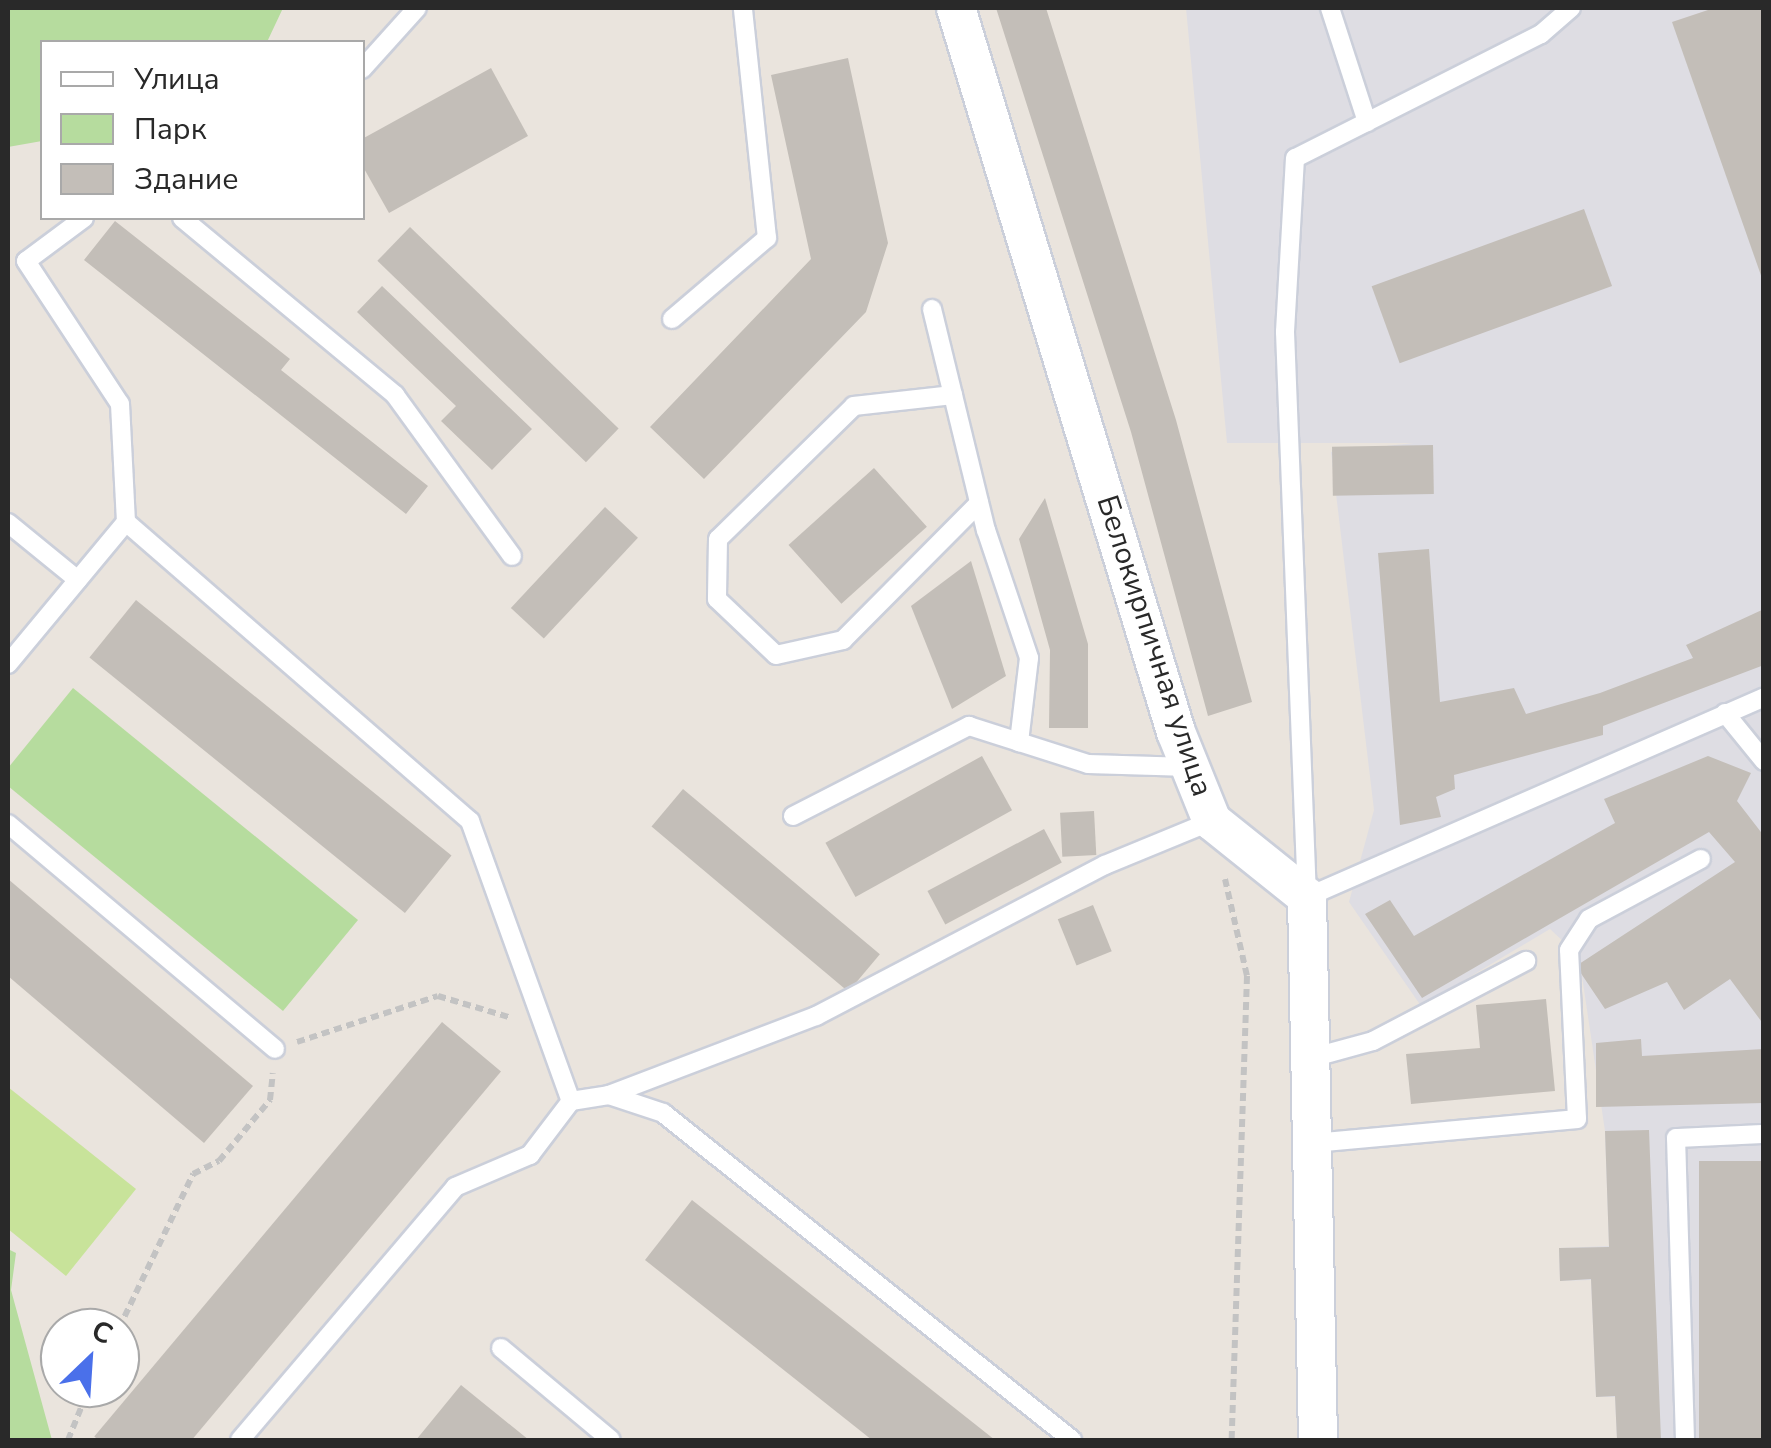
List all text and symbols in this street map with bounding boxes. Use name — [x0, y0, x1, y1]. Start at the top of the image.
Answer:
legend — [40, 40, 365, 220]
text: Улица — [134, 59, 220, 100]
text: Парк — [134, 109, 206, 150]
text: Здание — [134, 159, 239, 200]
street label: Белокирпичная улица — [1088, 491, 1220, 801]
north arrow — [40, 1308, 140, 1408]
text: С — [85, 1311, 118, 1354]

